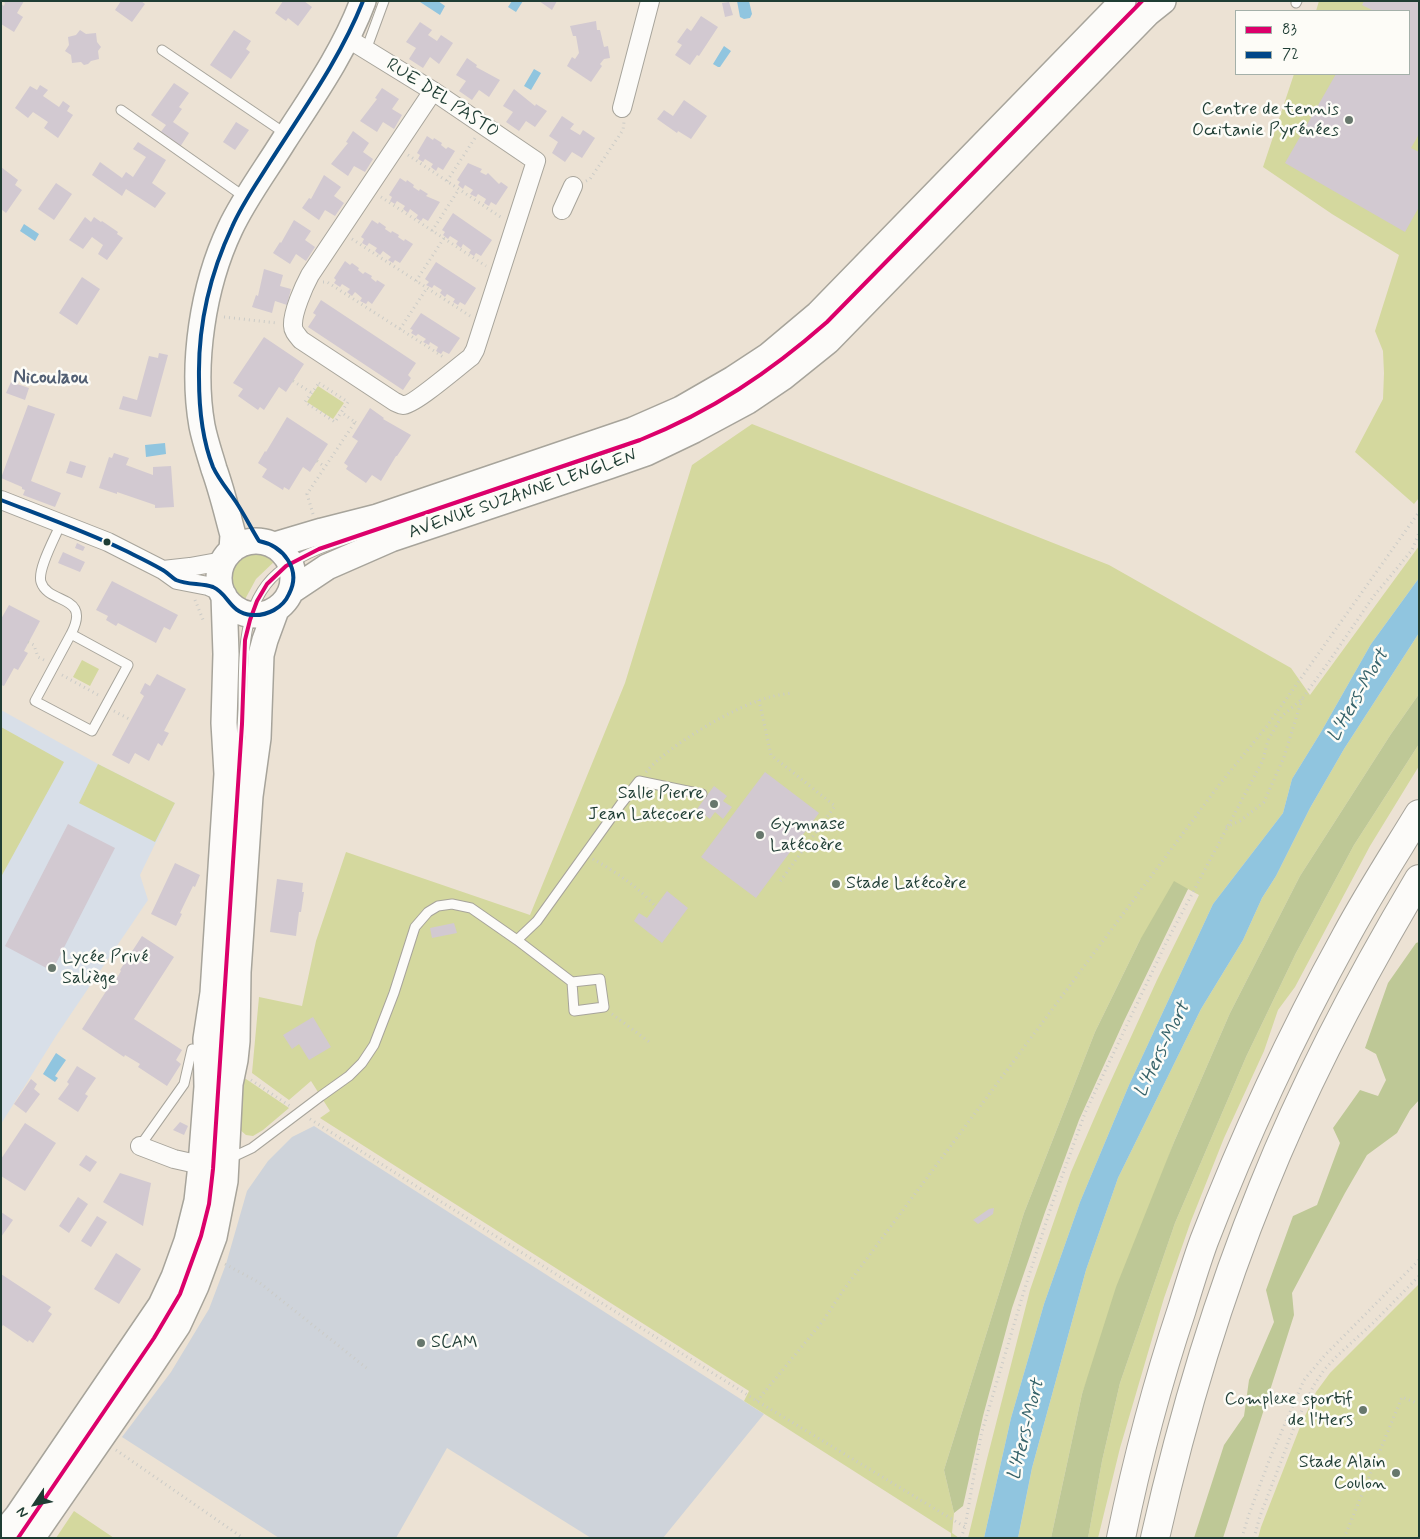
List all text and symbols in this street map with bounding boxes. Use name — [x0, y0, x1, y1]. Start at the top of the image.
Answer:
legend — [1235, 10, 1410, 75]
text: 83 — [1282, 20, 1297, 40]
text: 72 — [1282, 45, 1299, 65]
street label: RUE DEL PASTO — [382, 55, 502, 143]
place label: Centre de tennis Occitanie Pyrénées — [1192, 99, 1339, 142]
marker: Centre de tennis Occitanie Pyrénées — [1343, 114, 1355, 126]
district label: Nicoulaou — [13, 368, 89, 390]
street label: AVENUE SUZANNE LENGLEN — [406, 446, 640, 544]
unlabelled marker — [102, 537, 112, 547]
water label: L'Hers-Mort — [1323, 646, 1395, 746]
place label: Salle Pierre Jean Latecoere — [588, 783, 704, 826]
marker: Salle Pierre Jean Latecoere — [708, 798, 720, 810]
place label: Gymnase Latécoère — [770, 814, 845, 856]
marker: Gymnase Latécoère — [754, 829, 766, 841]
place label: Stade Latécoère — [846, 873, 967, 895]
marker: Stade Latécoère — [830, 878, 842, 890]
place label: Lycée Privé Saliège — [62, 947, 148, 990]
marker: Lycée Privé Saliège — [46, 962, 58, 974]
water label: L'Hers-Mort — [1130, 999, 1196, 1101]
place label: SCAM — [431, 1332, 478, 1354]
marker: SCAM — [415, 1337, 427, 1349]
water label: L'Hers-Mort — [1004, 1377, 1050, 1483]
place label: Complexe sportif de l'Hers — [1224, 1389, 1353, 1432]
marker: Complexe sportif de l'Hers — [1357, 1404, 1369, 1416]
place label: Stade Alain Coulon — [1299, 1452, 1386, 1495]
marker: Stade Alain Coulon — [1390, 1467, 1402, 1479]
north arrow — [10, 1479, 60, 1529]
text: N — [12, 1503, 33, 1521]

